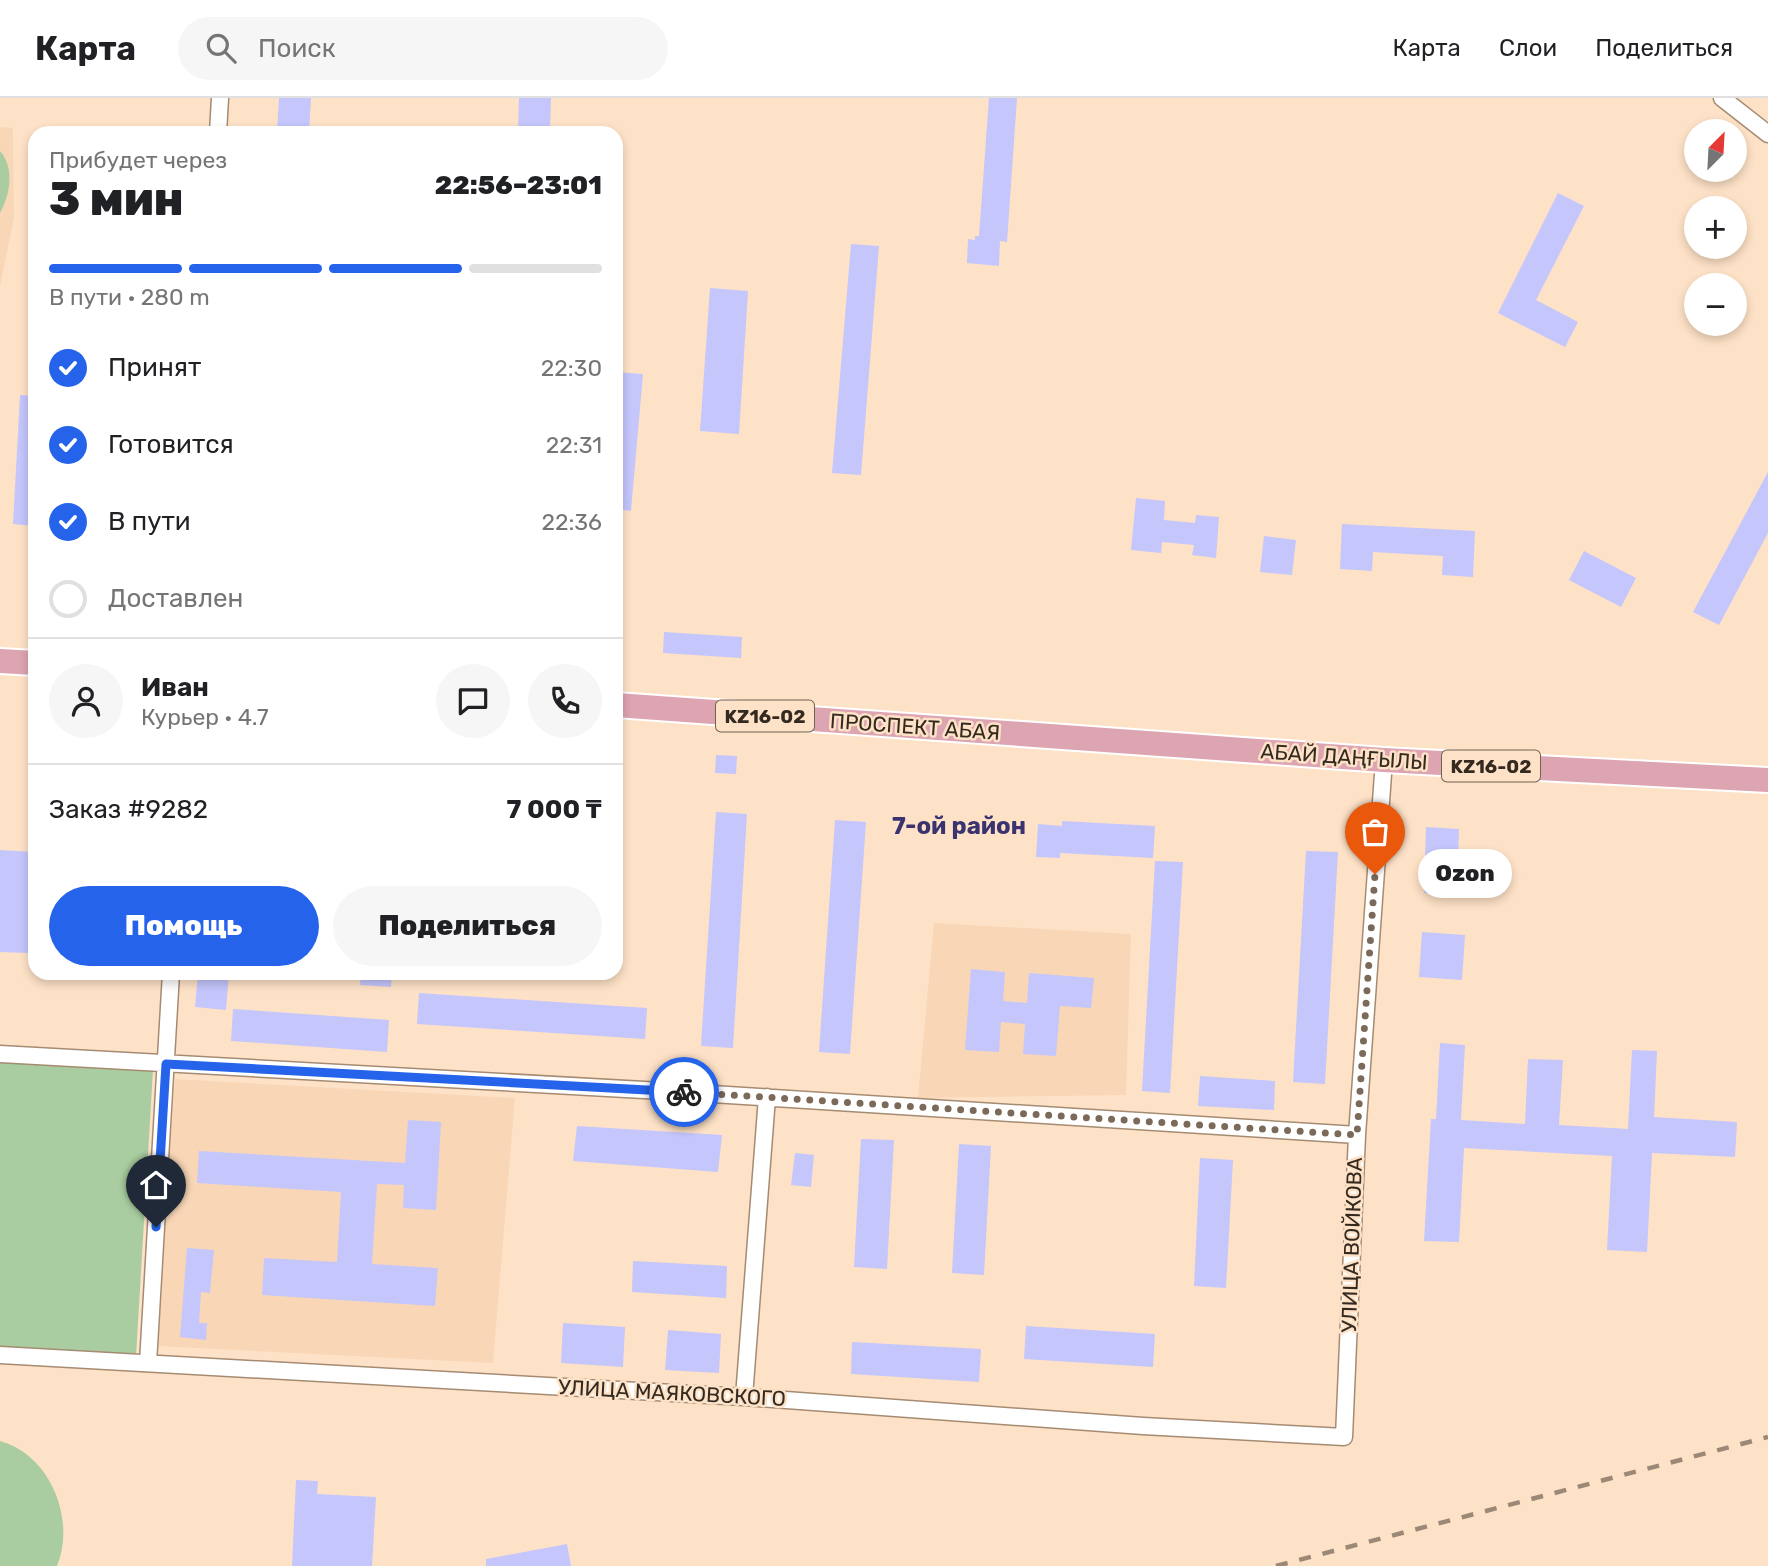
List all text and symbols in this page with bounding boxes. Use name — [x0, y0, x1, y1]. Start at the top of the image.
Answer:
search box — [178, 17, 668, 80]
text: Карта — [35, 29, 136, 68]
icon: search — [202, 29, 240, 67]
text: Поиск — [258, 33, 336, 64]
text: Карта — [1392, 34, 1461, 62]
text: Слои — [1499, 34, 1557, 62]
text: Поделиться — [1595, 34, 1733, 62]
north arrow — [1684, 119, 1746, 182]
map controls — [1684, 119, 1747, 336]
text: Прибудет через — [49, 146, 227, 174]
text: 22:56–23:01 — [435, 170, 602, 201]
text: 3 мин — [49, 172, 184, 227]
button: + — [1684, 196, 1747, 259]
button: − — [1684, 273, 1747, 336]
text: В пути · 280 m — [49, 283, 210, 311]
icon: check — [49, 349, 87, 387]
text: Принят — [108, 352, 201, 383]
text: 22:30 — [541, 354, 602, 382]
icon: check — [49, 426, 87, 464]
text: Готовится — [108, 429, 234, 460]
text: 22:31 — [546, 431, 602, 459]
icon: check — [49, 503, 87, 541]
text: В пути — [108, 506, 191, 537]
text: 22:36 — [541, 508, 602, 536]
text: Доставлен — [108, 583, 243, 614]
button: person — [49, 664, 123, 738]
button: chat — [436, 664, 510, 738]
button: phone — [528, 664, 602, 738]
text: Иван — [141, 672, 209, 703]
road number: KZ16-02 — [716, 701, 814, 732]
text: Курьер · 4.7 — [141, 703, 269, 731]
street label: ПРОСПЕКТ АБАЯ — [829, 708, 1001, 745]
street label: АБАЙ ДАҢҒЫЛЫ — [1260, 738, 1428, 775]
road number: KZ16-02 — [1442, 750, 1540, 782]
text: Заказ #9282 — [49, 794, 208, 825]
text: 7 000 ₸ — [507, 794, 602, 825]
pin — [1345, 802, 1405, 874]
district label: 7-ой район — [892, 812, 1026, 840]
icon: bag — [1356, 813, 1394, 851]
callout: Ozon — [1417, 850, 1512, 898]
text: Ozon — [1435, 859, 1495, 887]
button: Помощь — [49, 886, 319, 966]
button: Поделиться — [333, 886, 602, 966]
courier — [649, 1057, 719, 1127]
icon: bike — [665, 1073, 703, 1111]
pin — [126, 1155, 186, 1227]
street label: УЛИЦА ВОЙКОВА — [1336, 1157, 1367, 1333]
icon: home — [137, 1166, 175, 1204]
street label: УЛИЦА МАЯКОВСКОГО — [557, 1374, 787, 1411]

